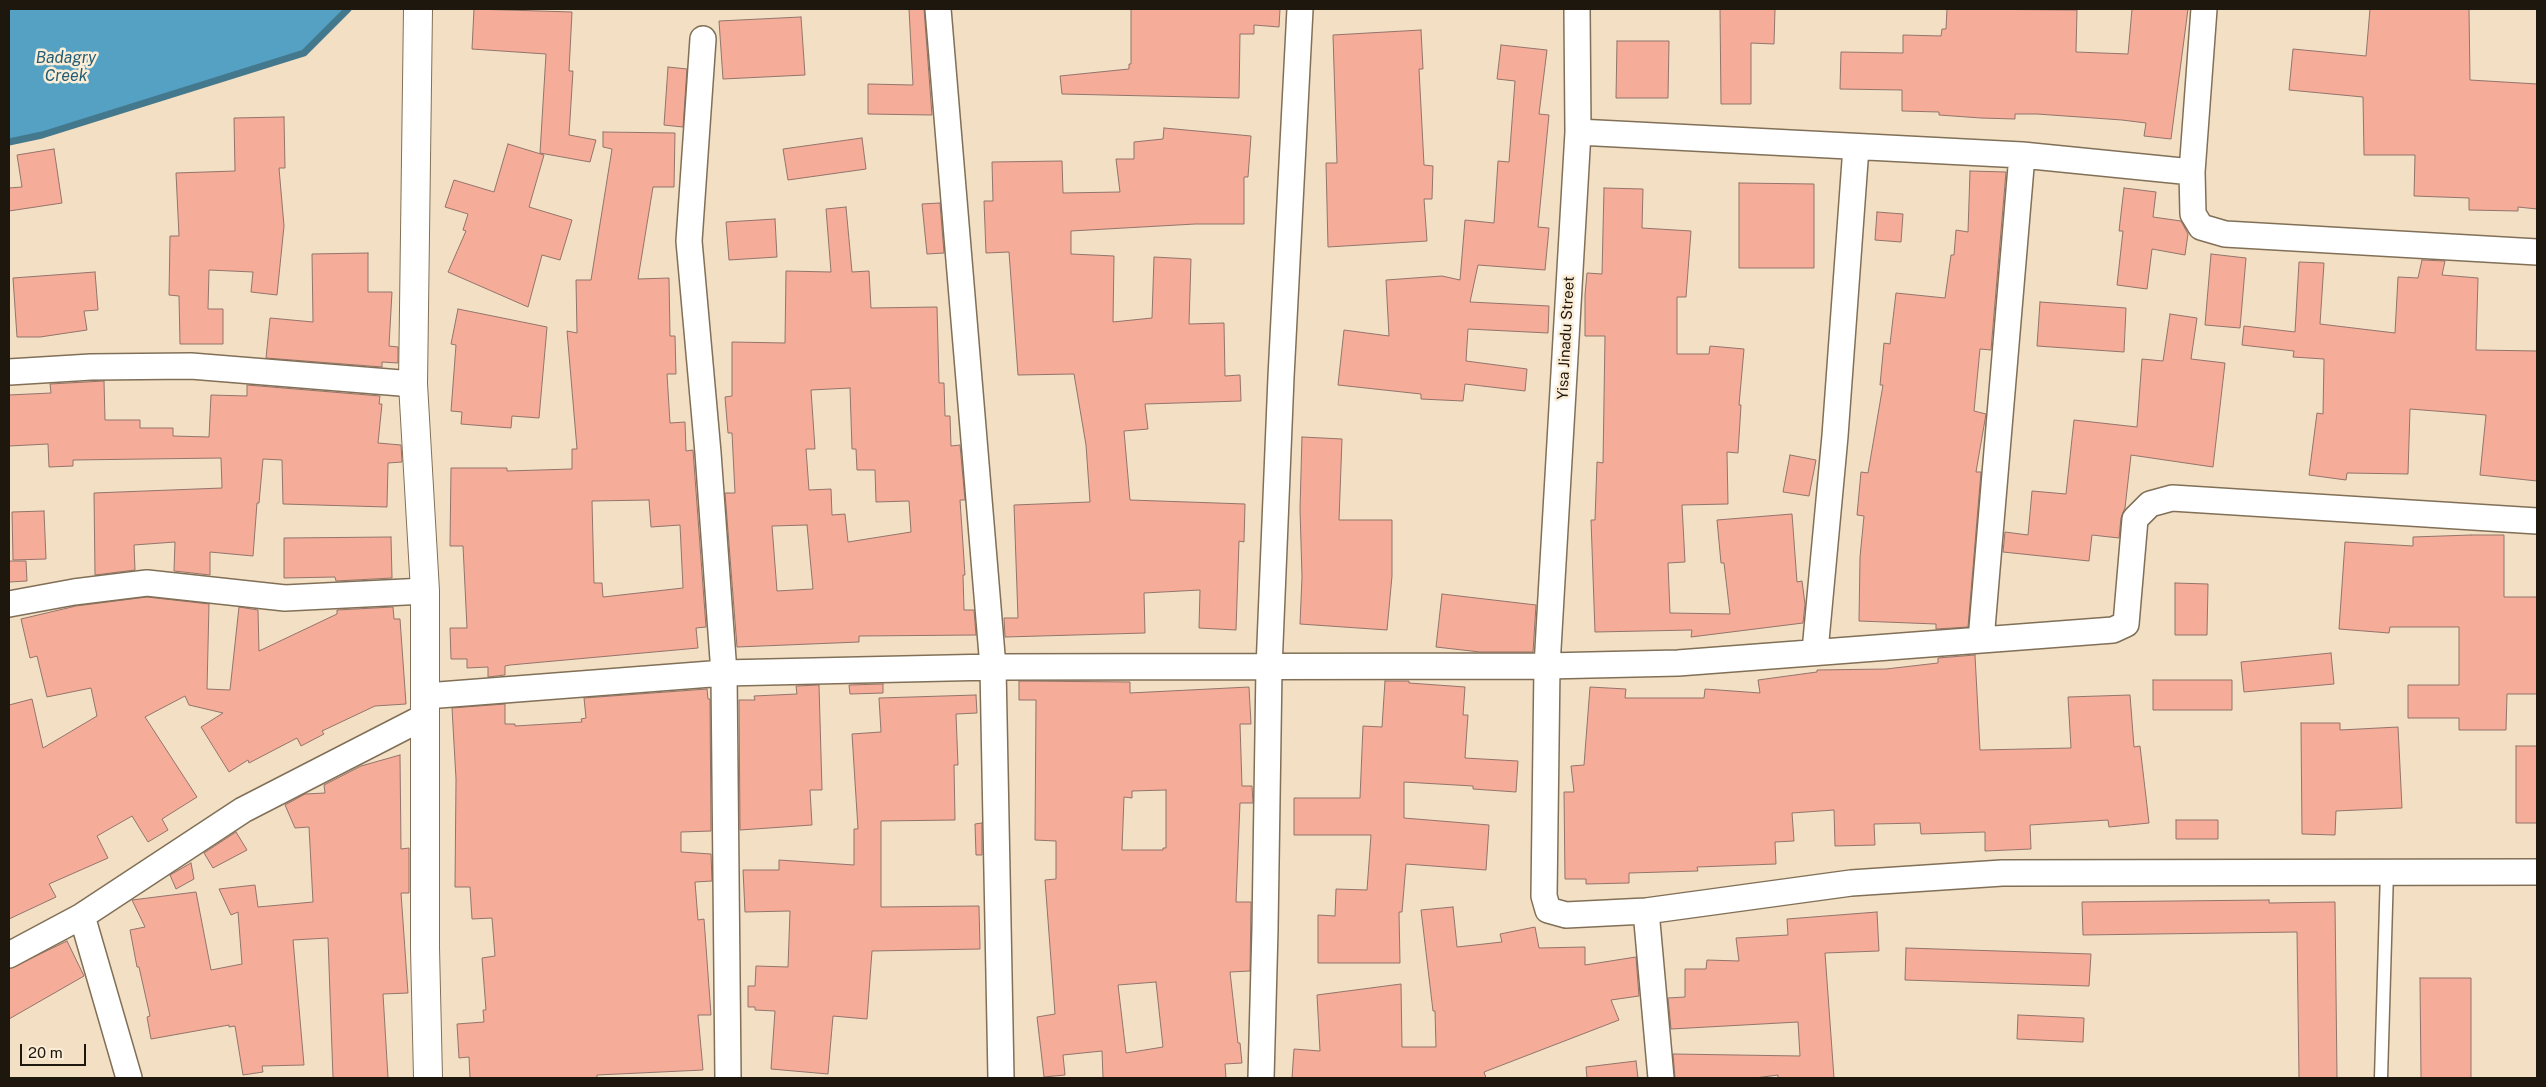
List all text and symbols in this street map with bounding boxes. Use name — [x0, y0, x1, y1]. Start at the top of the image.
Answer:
water label: Badagry Creek — [36, 48, 96, 86]
street label: Yisa Jinadu Street — [1554, 276, 1578, 400]
scale bar — [22, 1034, 89, 1066]
text: 20 m — [28, 1044, 63, 1061]

